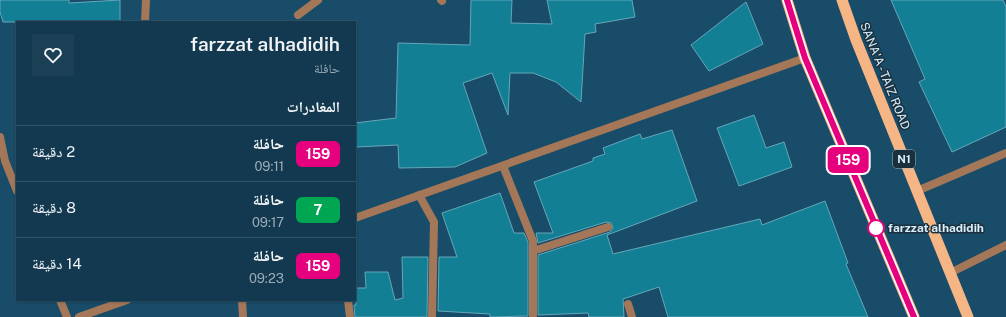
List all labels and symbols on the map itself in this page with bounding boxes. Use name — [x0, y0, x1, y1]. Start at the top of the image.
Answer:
street label: SANA'A - TAIZ ROAD — [857, 20, 913, 132]
line badge: 159 — [825, 147, 871, 173]
road number: N1 — [893, 150, 915, 168]
marker: farzzat alhadidih — [867, 219, 885, 237]
place label: farzzat alhadidih — [888, 221, 984, 235]

